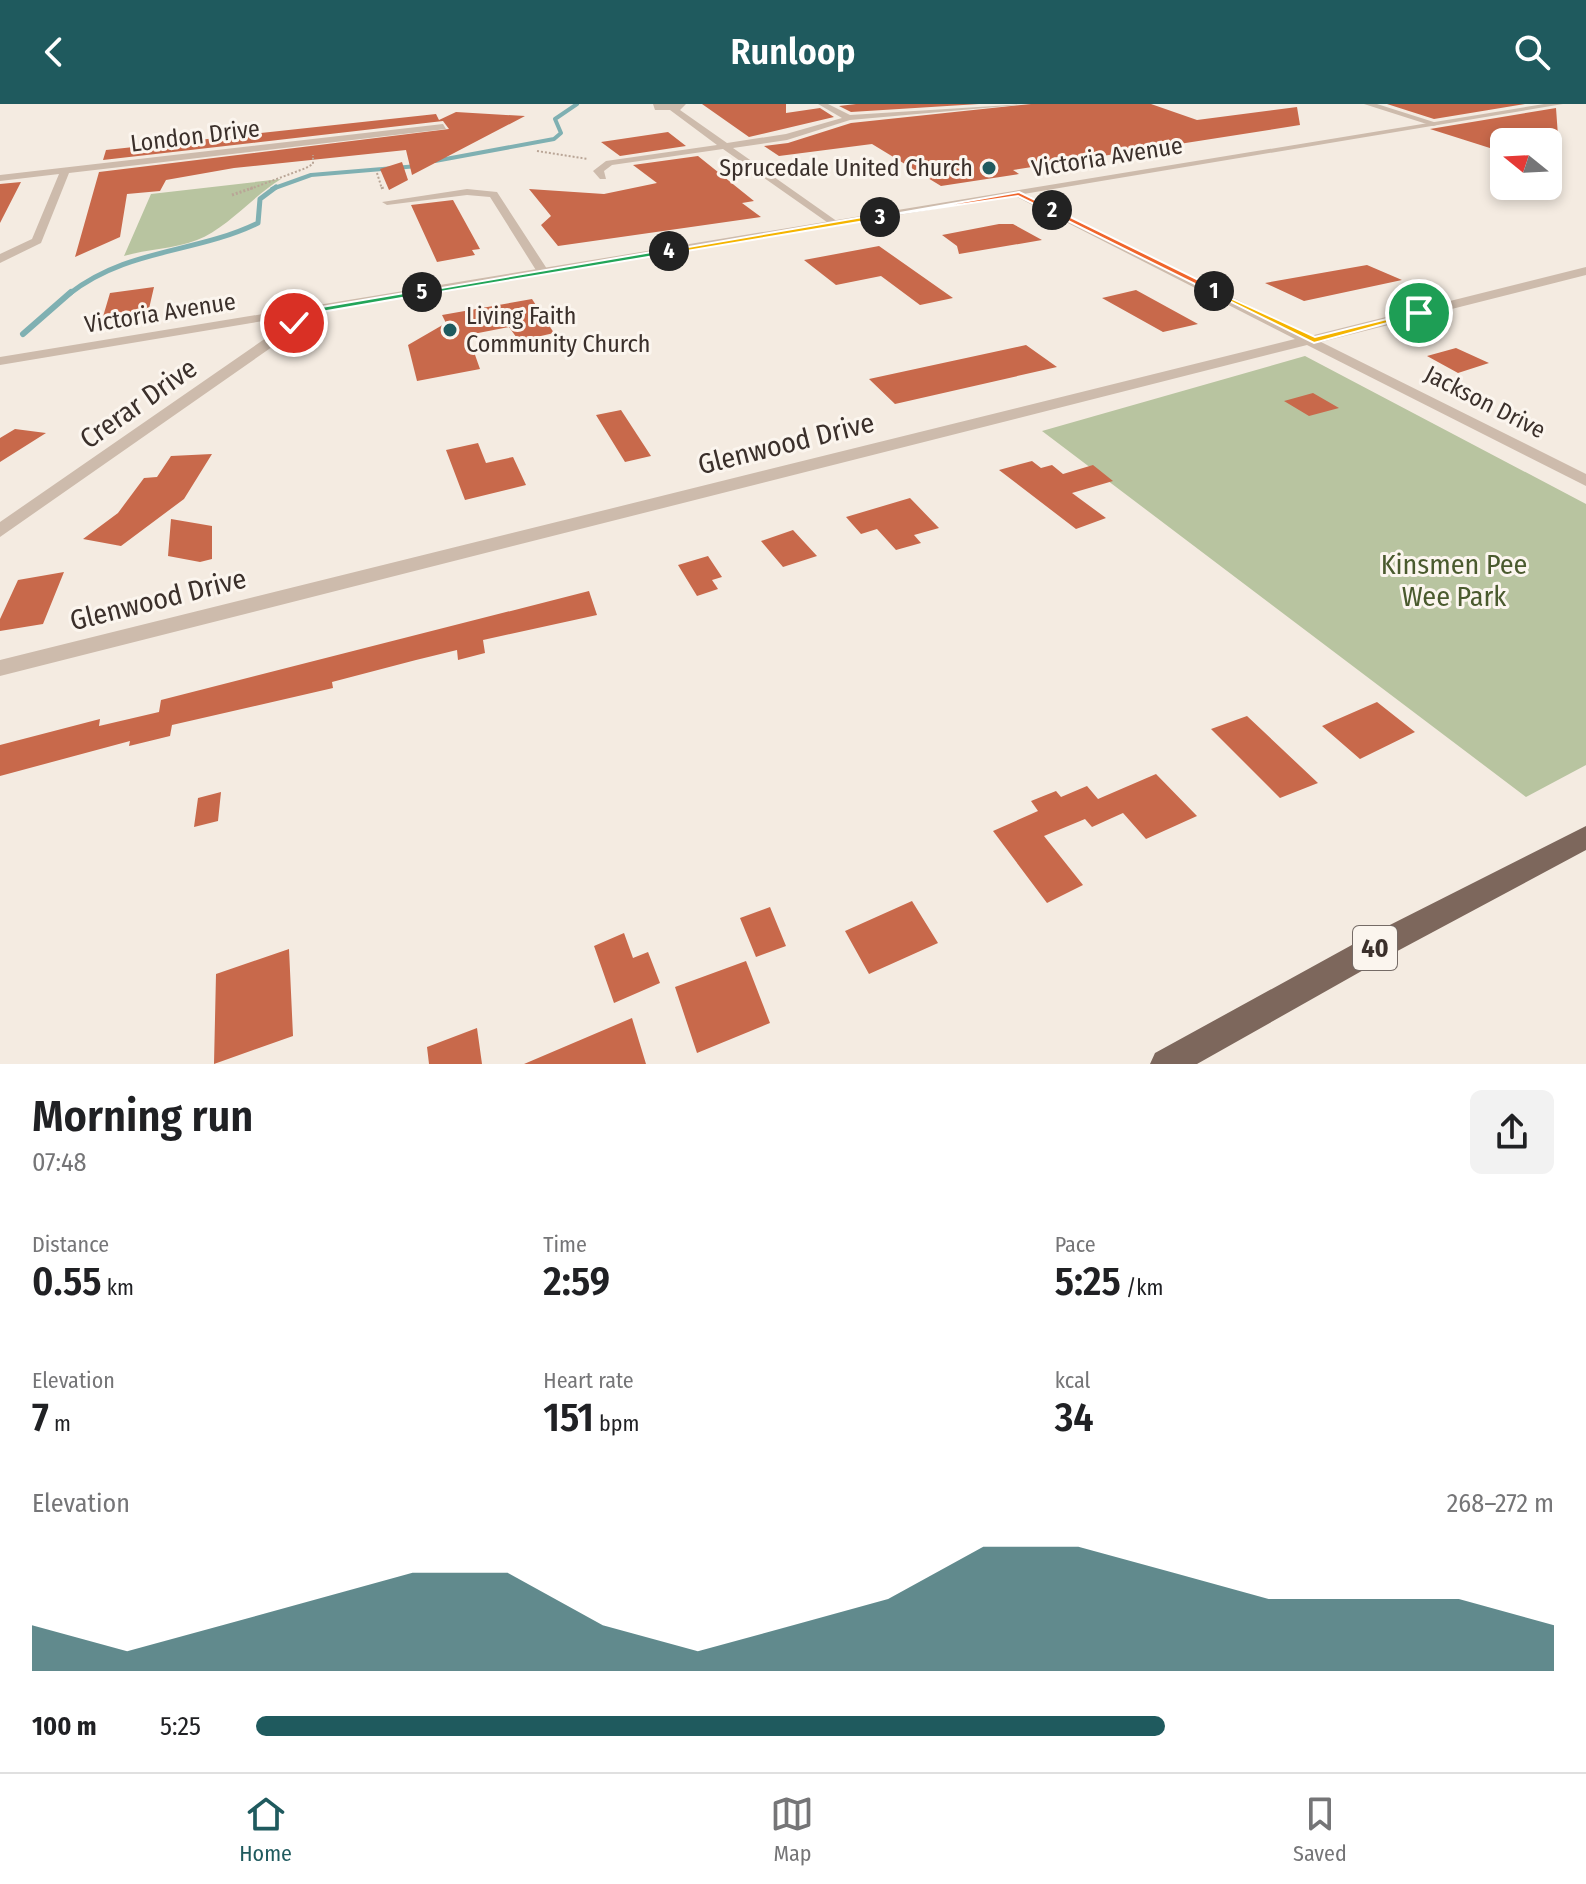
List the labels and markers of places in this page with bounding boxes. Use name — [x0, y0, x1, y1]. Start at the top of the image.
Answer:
place label: Sprucedale United Church — [719, 154, 973, 182]
marker: Sprucedale United Church — [980, 159, 998, 177]
pin: 2 — [1032, 190, 1072, 230]
pin: 3 — [860, 197, 900, 237]
pin: 4 — [649, 231, 689, 271]
pin: 1 — [1194, 271, 1234, 311]
pin: 5 — [402, 272, 442, 312]
pin — [1385, 279, 1453, 347]
pin — [260, 289, 328, 357]
place label: Living Faith Community Church — [466, 302, 650, 358]
marker: Living Faith Community Church — [441, 321, 459, 339]

